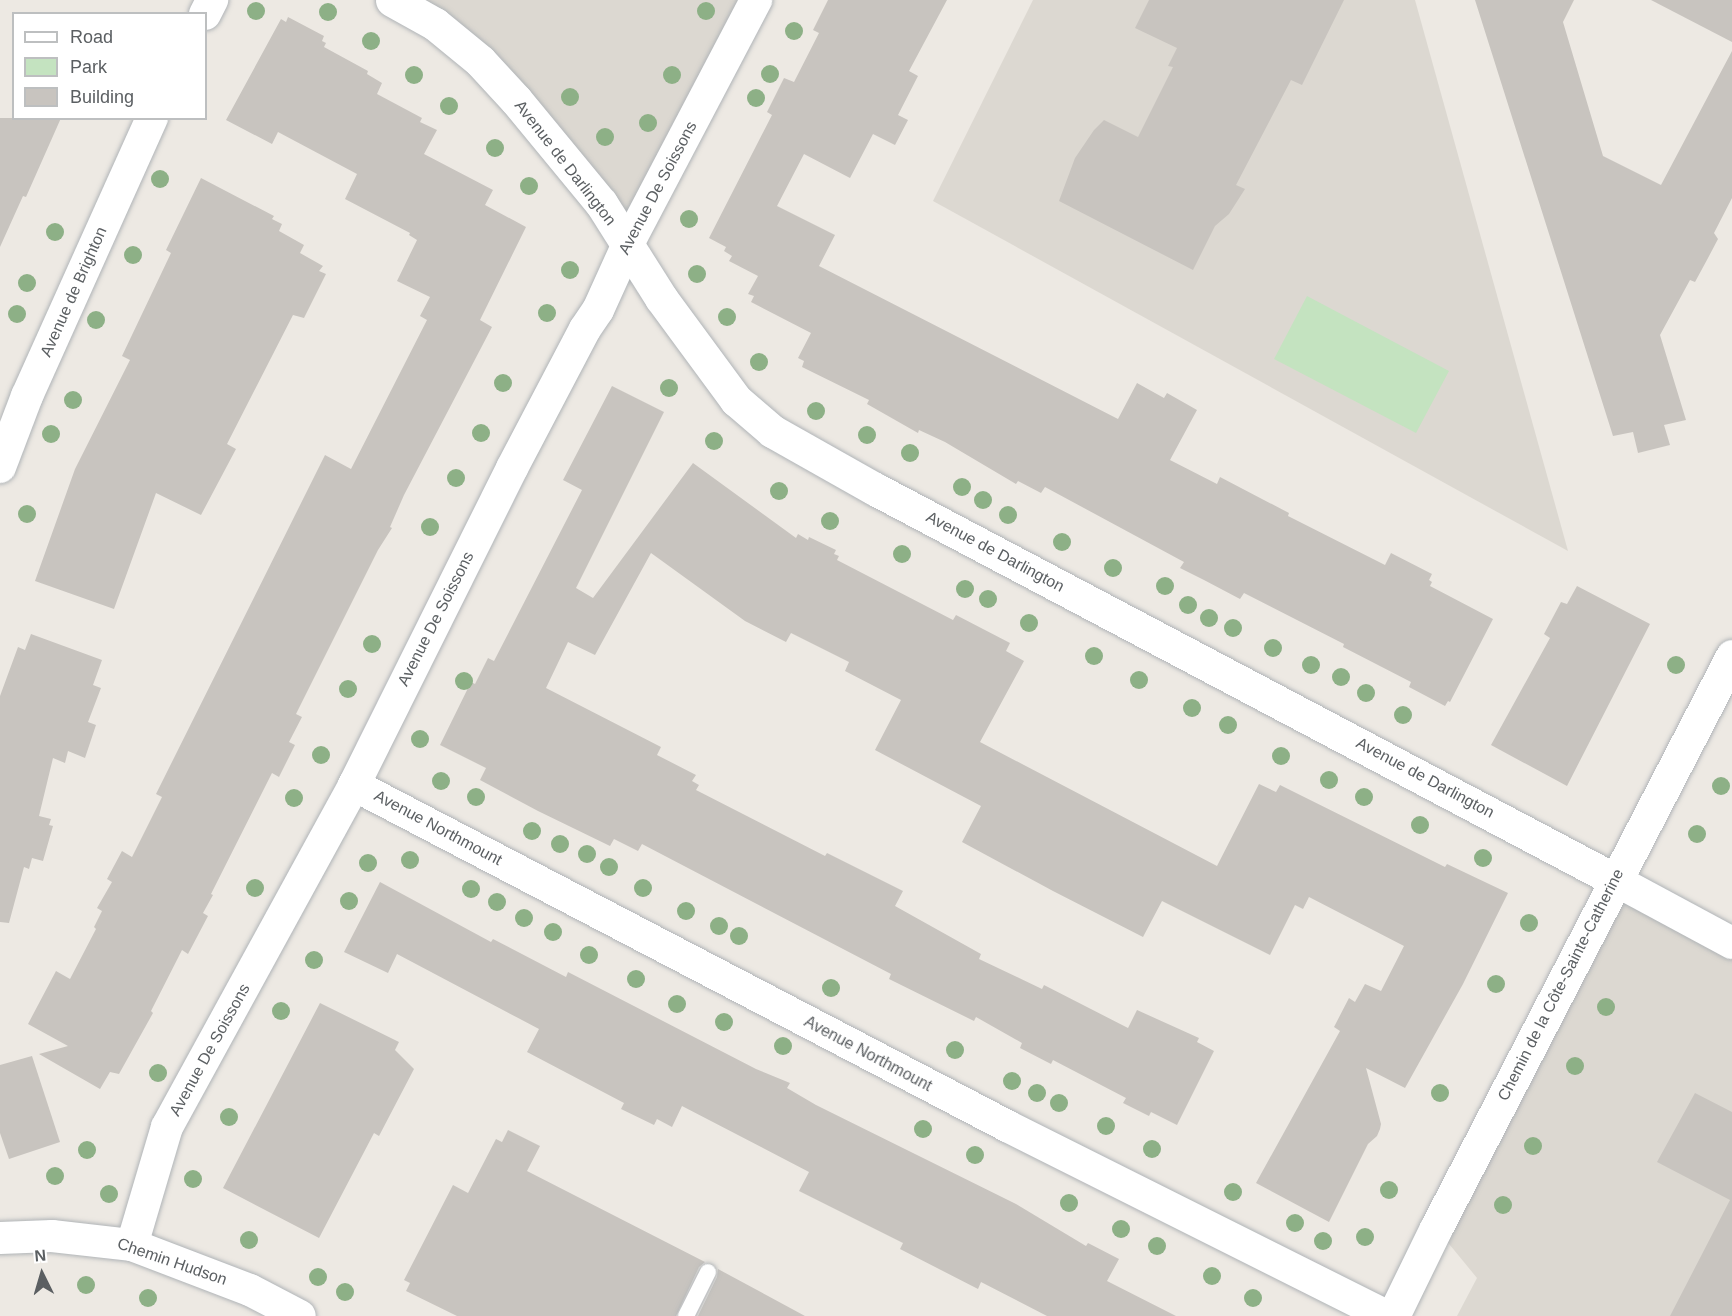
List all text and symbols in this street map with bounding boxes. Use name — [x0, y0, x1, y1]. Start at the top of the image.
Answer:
legend — [12, 12, 207, 120]
text: Road — [70, 27, 113, 47]
text: Park — [70, 57, 107, 77]
text: Building — [70, 87, 134, 107]
street label: Avenue de Darlington — [510, 97, 620, 229]
street label: Avenue De Soissons — [615, 118, 701, 258]
street label: Avenue de Brighton — [37, 224, 111, 360]
street label: Avenue de Darlington — [923, 507, 1067, 597]
street label: Avenue De Soissons — [394, 549, 478, 689]
street label: Avenue de Darlington — [1353, 733, 1497, 823]
street label: Avenue Northmount — [371, 786, 505, 870]
street label: Chemin de la Côte-Sainte-Catherine — [1494, 866, 1628, 1104]
street label: Avenue De Soissons — [166, 981, 254, 1119]
street label: Avenue Northmount — [801, 1012, 935, 1096]
street label: Chemin Hudson — [115, 1234, 229, 1290]
north arrow — [12, 1244, 72, 1304]
text: N — [34, 1247, 47, 1265]

